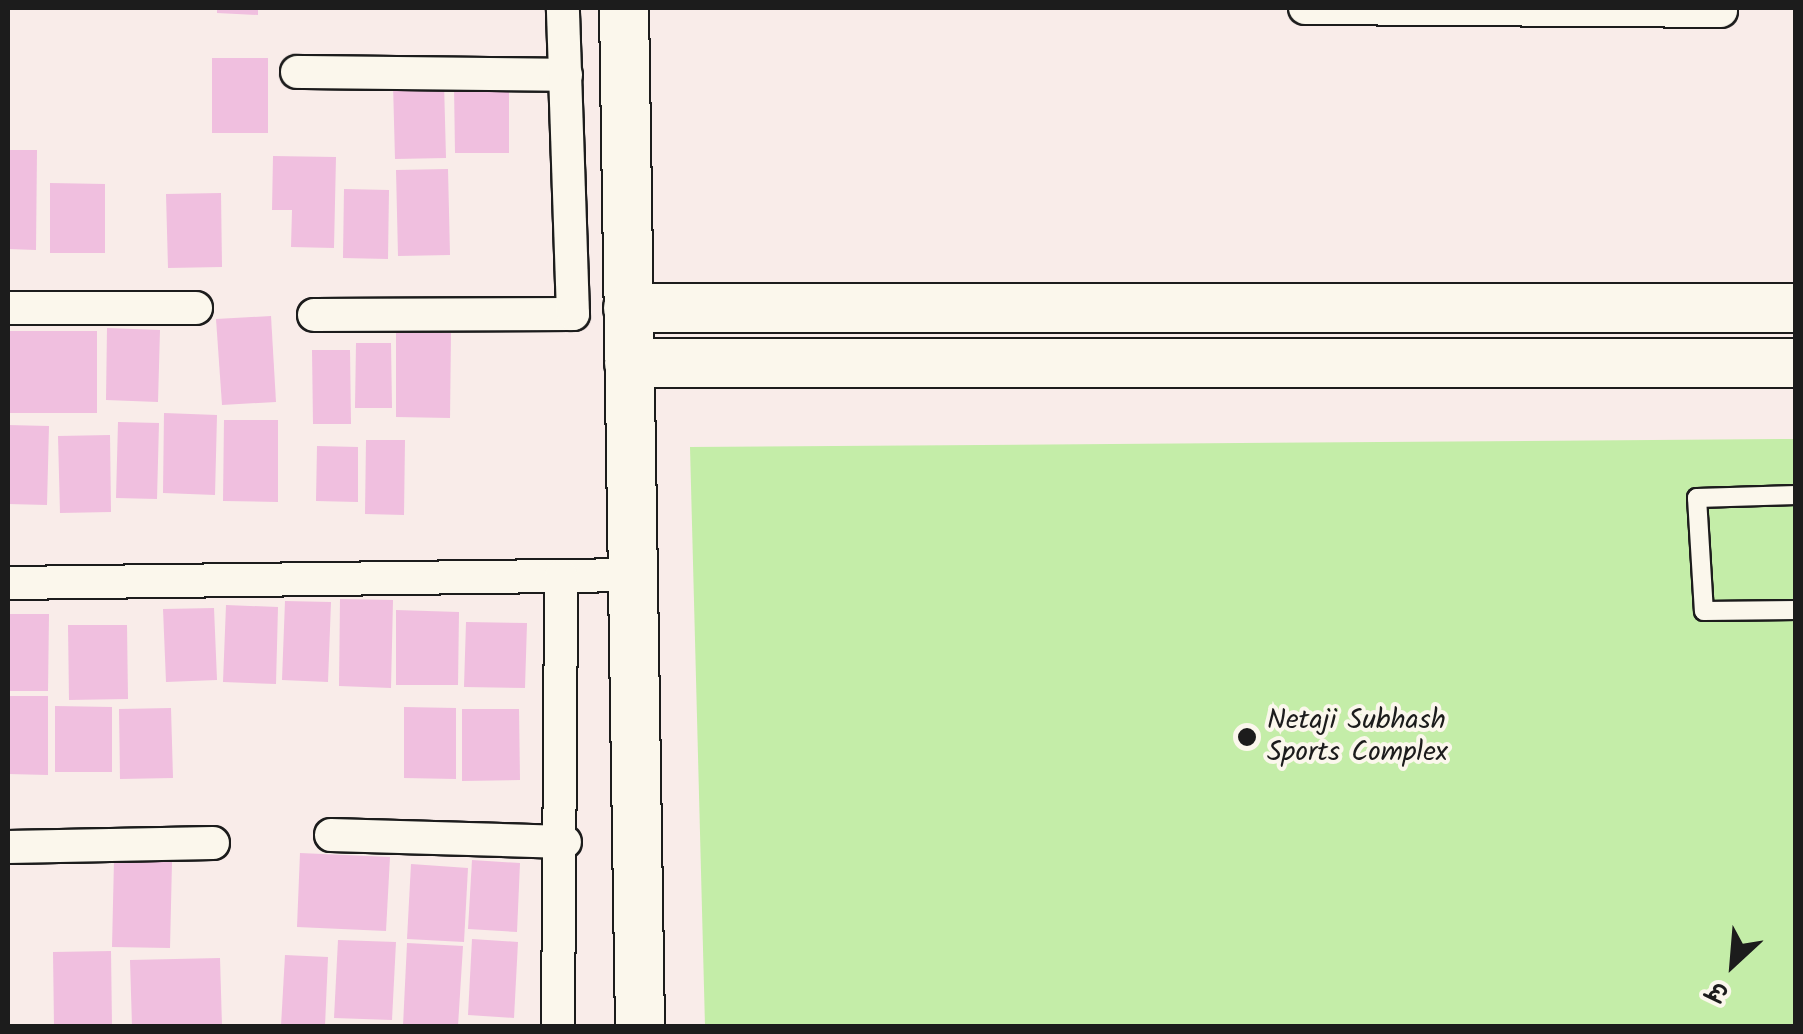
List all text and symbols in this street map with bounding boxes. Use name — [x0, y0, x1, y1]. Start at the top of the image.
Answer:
place label: Netaji Subhash Sports Complex — [1267, 704, 1448, 770]
marker: Netaji Subhash Sports Complex — [1236, 726, 1258, 748]
north arrow — [1683, 914, 1783, 1014]
text: उ — [1702, 967, 1737, 1015]

